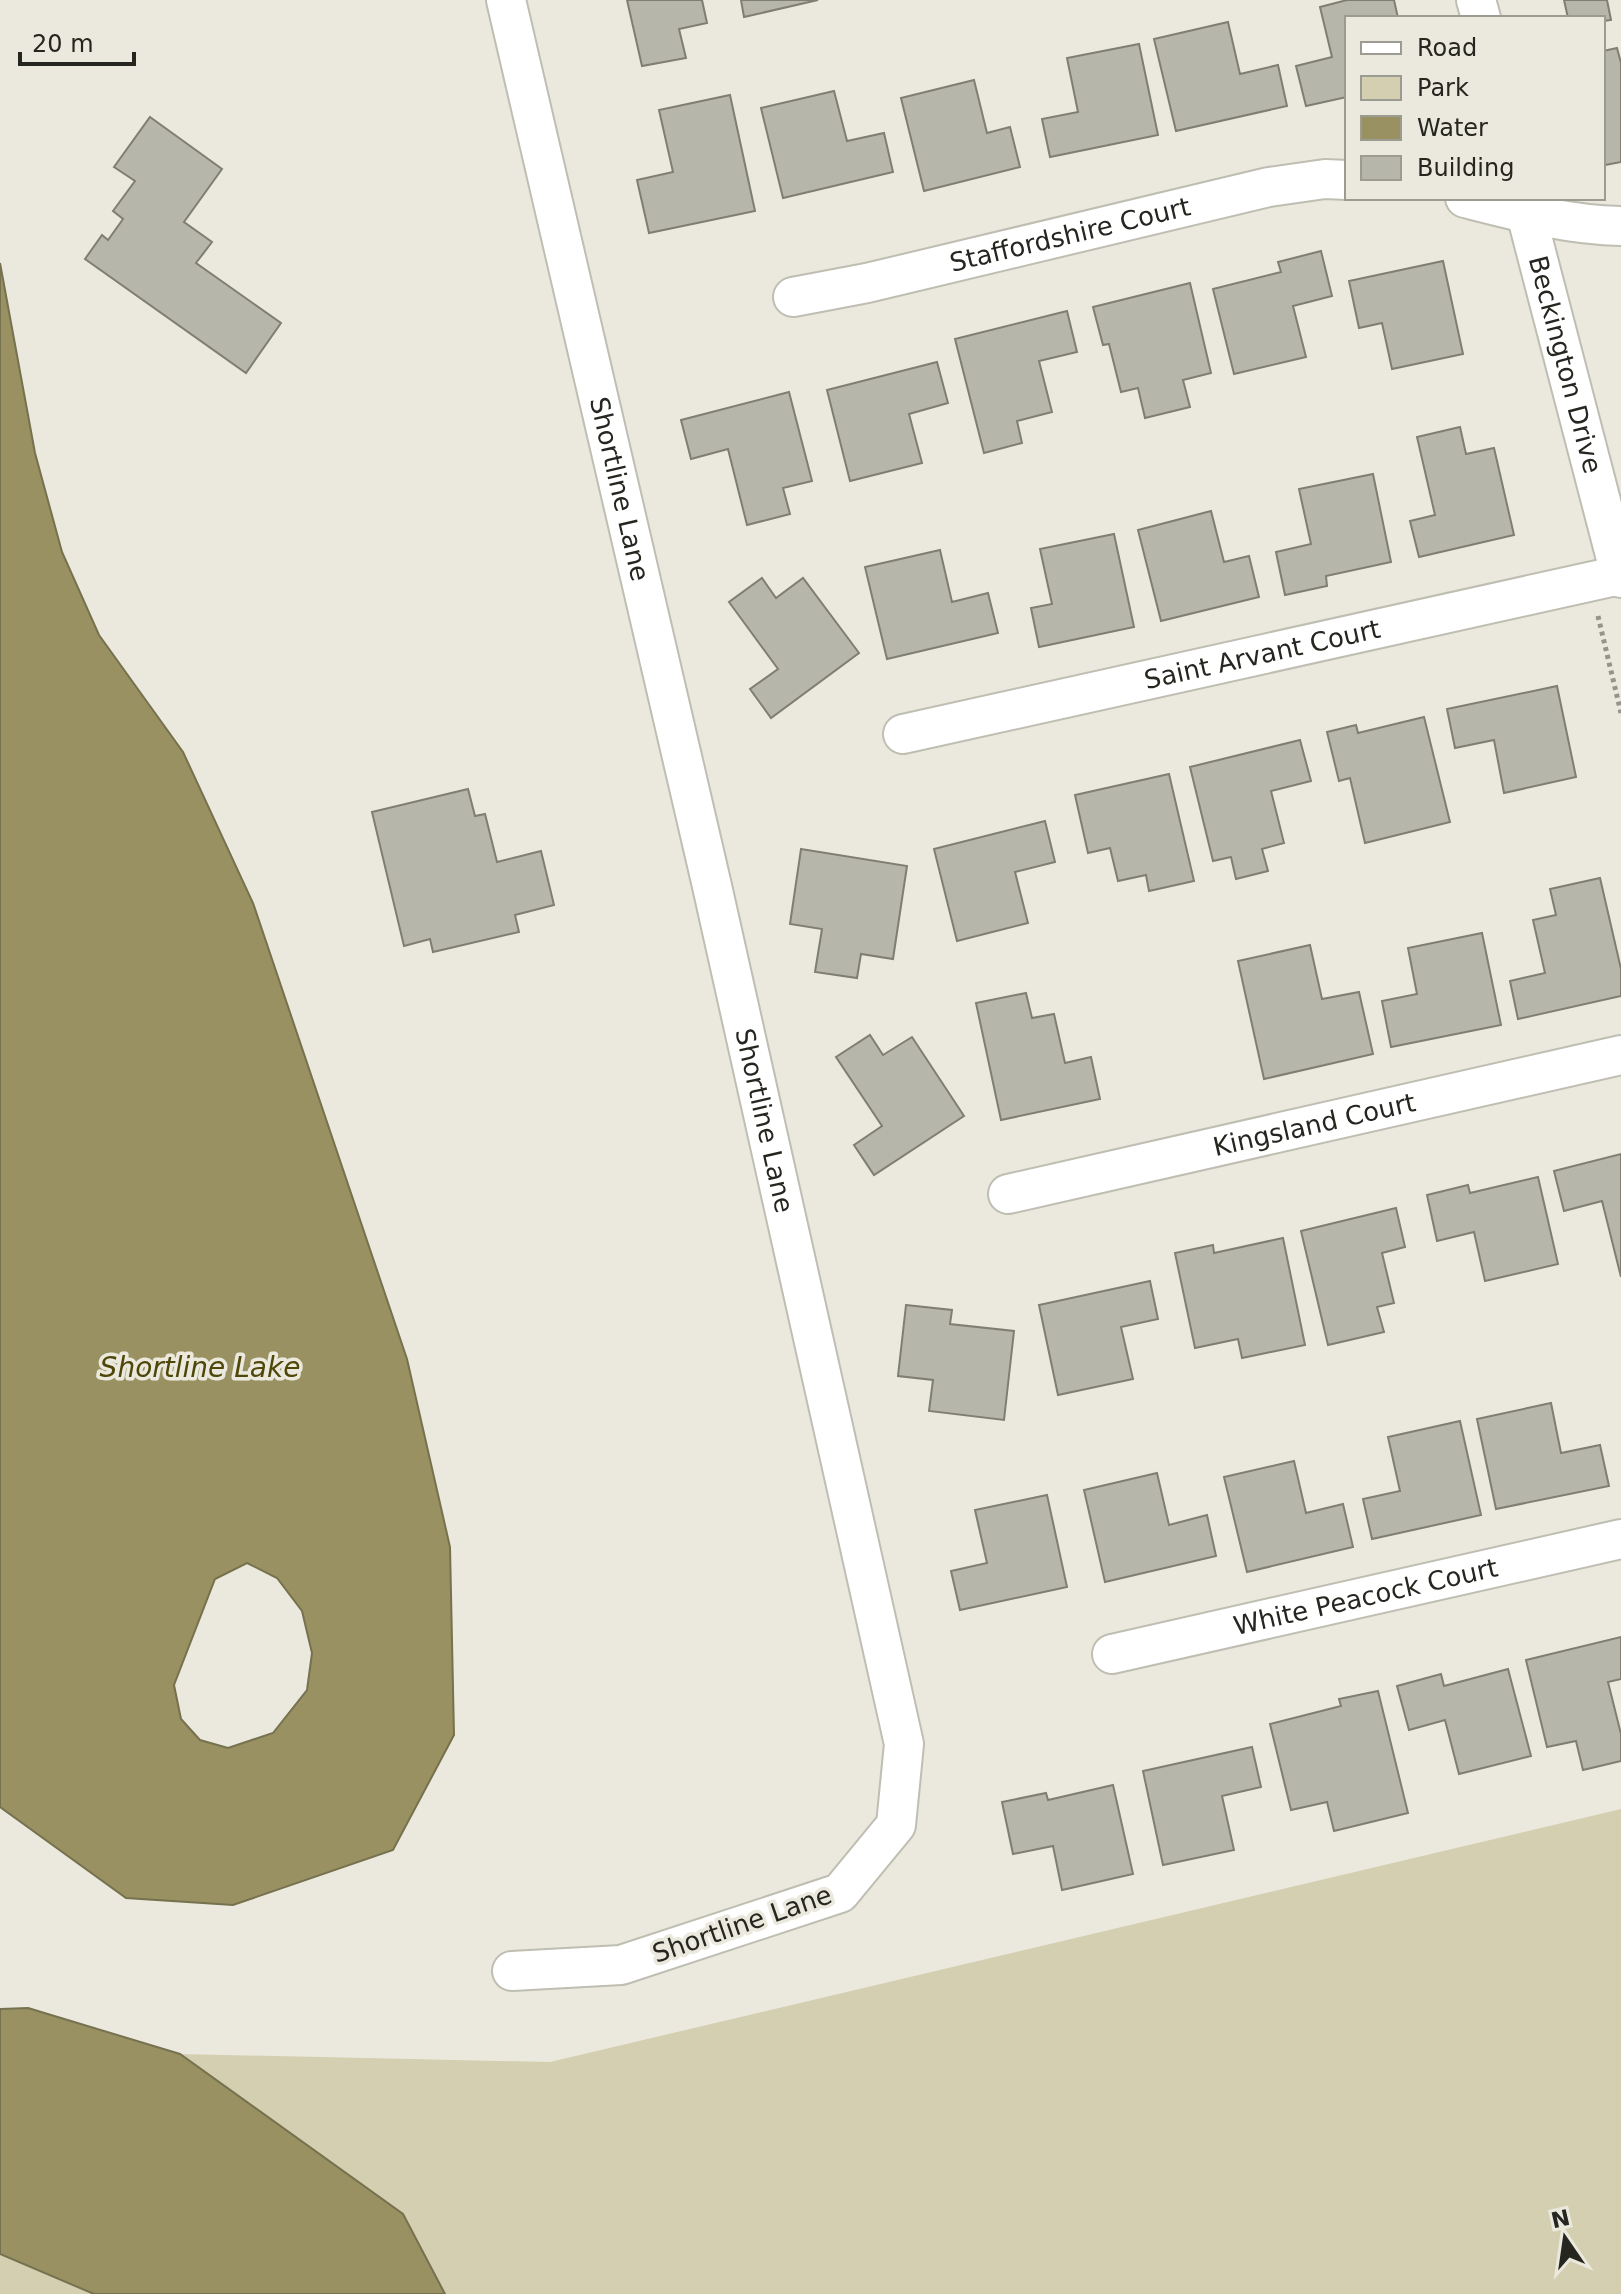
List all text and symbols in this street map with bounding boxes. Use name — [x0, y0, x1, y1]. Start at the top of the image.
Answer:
scale bar — [20, 16, 134, 66]
legend — [1345, 16, 1605, 200]
text: 20 m — [32, 30, 94, 58]
text: Road — [1417, 34, 1477, 62]
text: Park — [1417, 74, 1469, 102]
text: Water — [1417, 114, 1488, 142]
text: Building — [1417, 154, 1514, 182]
street label: Staffordshire Court — [947, 191, 1193, 278]
street label: Beckington Drive — [1523, 252, 1608, 476]
street label: Shortline Lane — [584, 394, 656, 584]
street label: Saint Arvant Court — [1141, 614, 1383, 695]
street label: Shortline Lane — [729, 1026, 800, 1216]
street label: Kingsland Court — [1210, 1087, 1418, 1162]
water label: Shortline Lake — [100, 1351, 300, 1384]
street label: White Peacock Court — [1231, 1552, 1501, 1641]
street label: Shortline Lane — [648, 1879, 836, 1969]
north arrow — [1525, 2198, 1605, 2278]
text: N — [1549, 2205, 1572, 2233]

